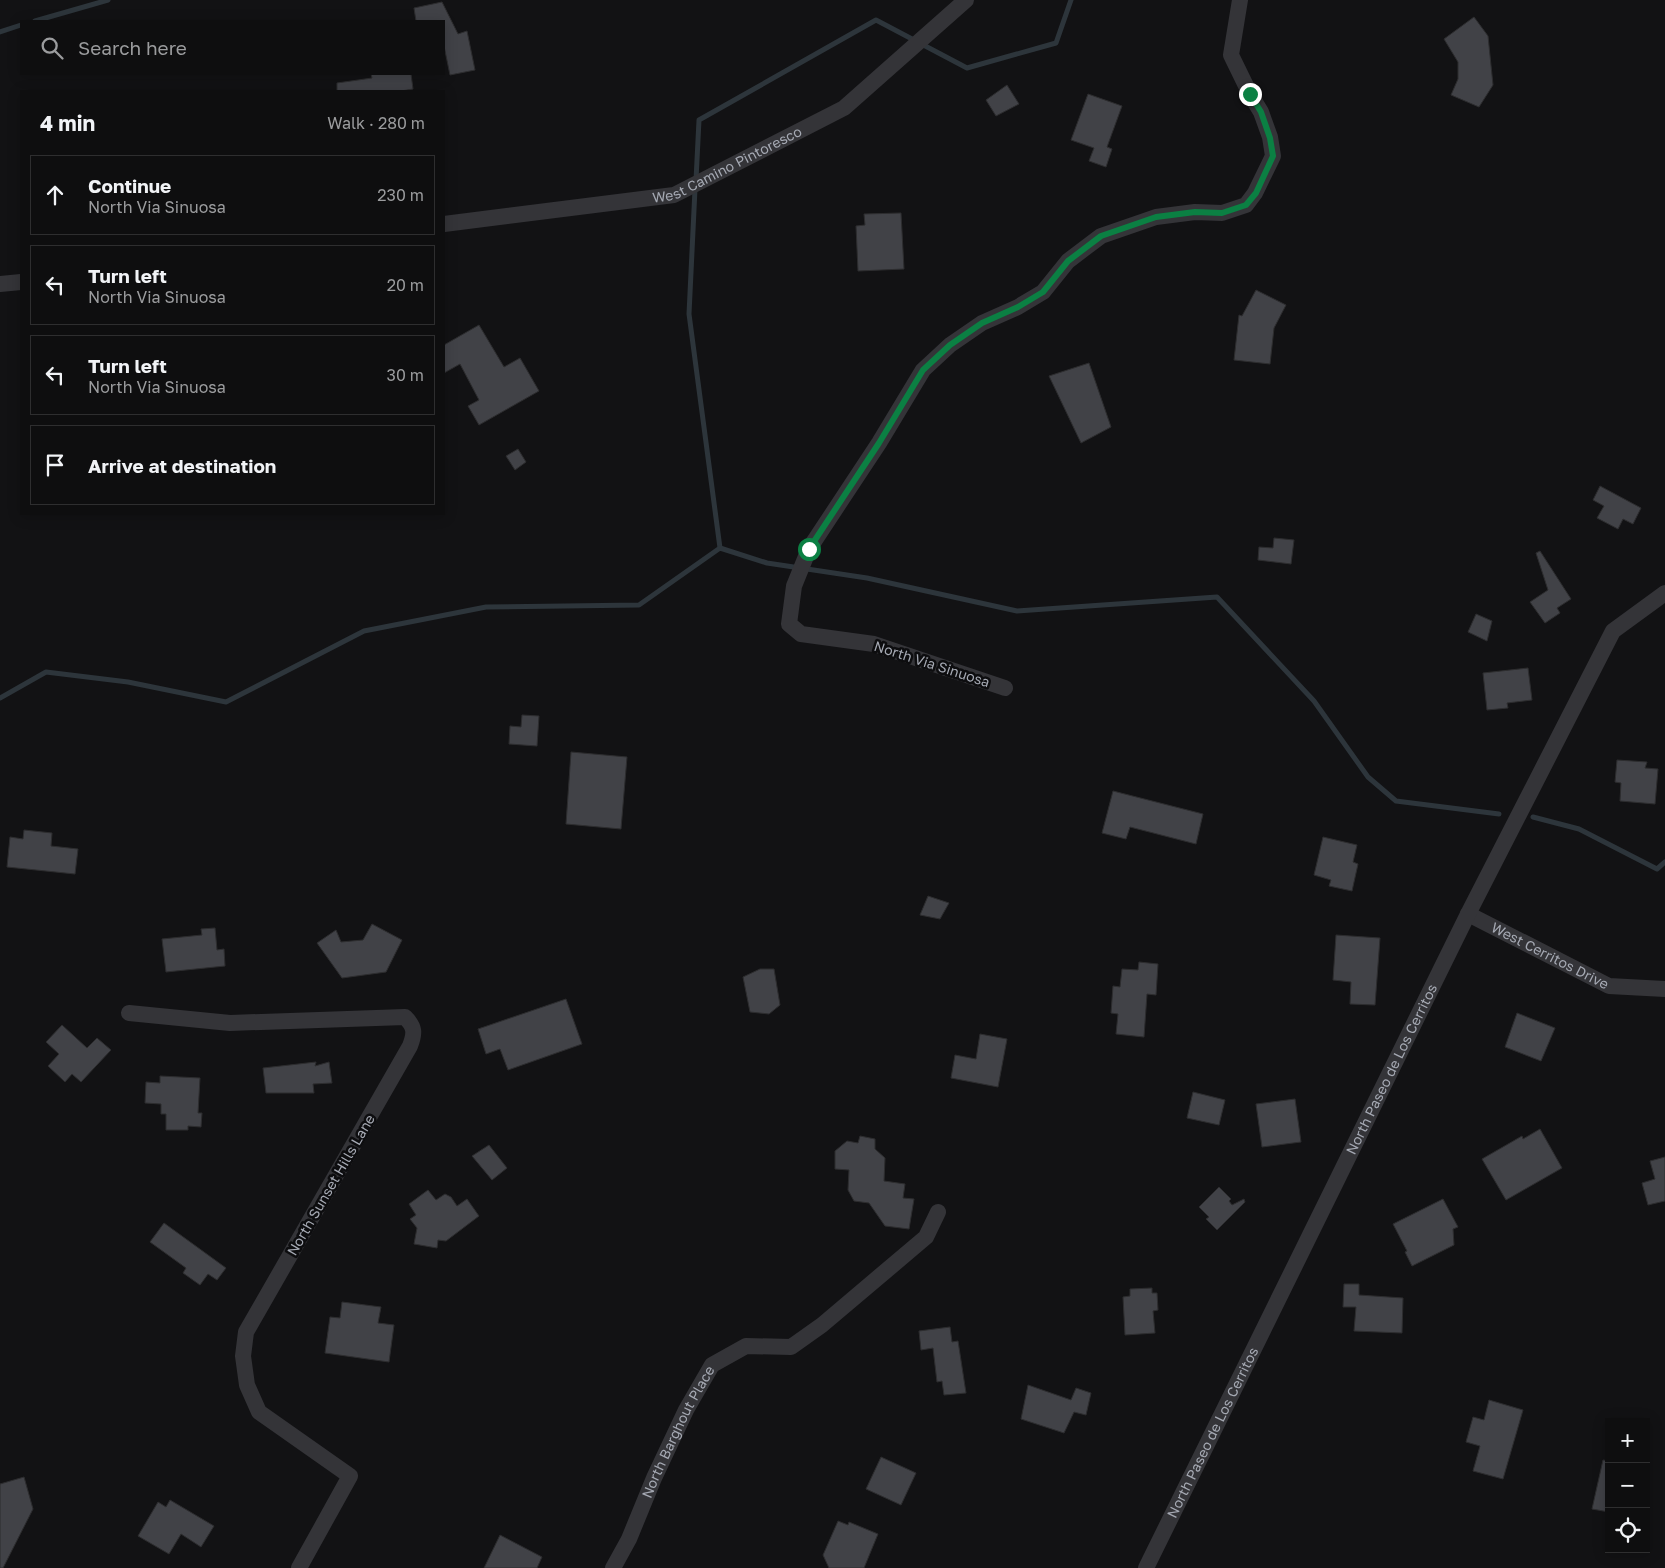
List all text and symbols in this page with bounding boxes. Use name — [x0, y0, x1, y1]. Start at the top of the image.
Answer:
search box — [20, 20, 445, 75]
icon: search — [38, 34, 66, 62]
text: Search here — [78, 36, 187, 59]
route end — [1239, 83, 1262, 106]
text: 4 min — [40, 110, 95, 136]
text: Walk · 280 m — [327, 113, 425, 133]
street label: West Camino Pintoresco — [651, 122, 804, 206]
text: Continue — [88, 174, 171, 197]
icon: ahead — [41, 181, 69, 209]
text: 230 m — [377, 185, 424, 205]
text: North Via Sinuosa — [88, 197, 226, 217]
text: Turn left — [88, 264, 167, 287]
icon: left — [41, 271, 69, 299]
text: 20 m — [387, 275, 424, 295]
text: North Via Sinuosa — [88, 287, 226, 307]
text: Turn left — [88, 354, 167, 377]
icon: left — [41, 361, 69, 389]
text: 30 m — [387, 365, 424, 385]
text: North Via Sinuosa — [88, 377, 226, 397]
icon: arrive — [41, 451, 69, 479]
text: Arrive at destination — [88, 454, 276, 477]
route start — [798, 538, 821, 561]
street label: North Via Sinuosa — [872, 637, 992, 690]
street label: West Cerritos Drive — [1489, 918, 1612, 992]
street label: North Paseo de Los Cerritos — [1342, 981, 1440, 1157]
street label: North Sunset Hills Lane — [283, 1111, 378, 1258]
street label: North Paseo de Los Cerritos — [1163, 1344, 1261, 1520]
street label: North Barghout Place — [638, 1362, 718, 1500]
map controls — [1605, 1418, 1650, 1553]
button: + — [1605, 1418, 1650, 1463]
button: − — [1605, 1463, 1650, 1508]
button: locate — [1605, 1508, 1650, 1553]

